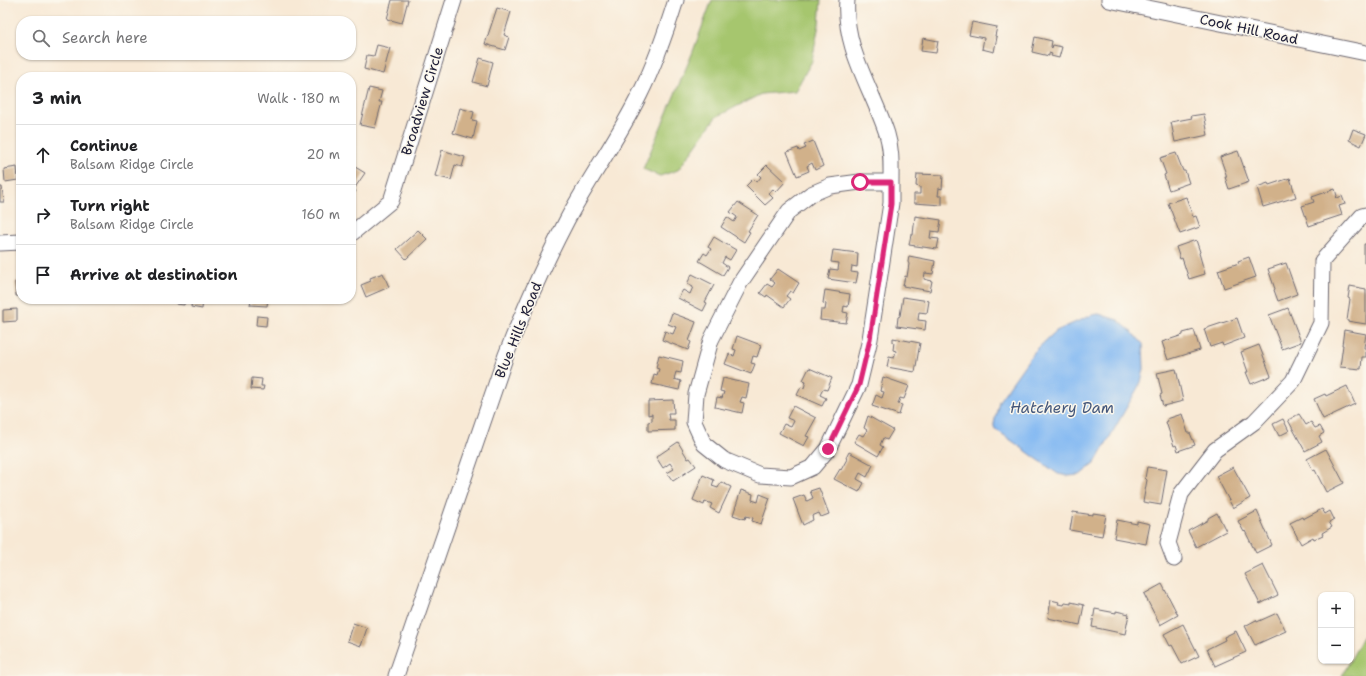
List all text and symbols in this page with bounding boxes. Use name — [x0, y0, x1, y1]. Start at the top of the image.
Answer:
street label: Cook Hill Road — [1198, 10, 1300, 48]
search box — [16, 16, 356, 60]
icon: search — [30, 27, 52, 49]
text: Search here — [62, 28, 148, 48]
street label: Broadview Circle — [397, 45, 447, 157]
text: 3 min — [32, 87, 82, 109]
text: Walk · 180 m — [257, 90, 340, 107]
text: Continue — [70, 136, 138, 156]
icon: ahead — [32, 144, 54, 166]
text: 20 m — [307, 146, 340, 163]
text: Balsam Ridge Circle — [70, 156, 194, 173]
route start — [851, 173, 869, 191]
text: Turn right — [70, 196, 150, 216]
icon: right — [32, 204, 54, 226]
text: 160 m — [302, 206, 340, 223]
text: Balsam Ridge Circle — [70, 216, 194, 233]
icon: arrive — [32, 264, 54, 286]
text: Arrive at destination — [70, 265, 238, 285]
street label: Blue Hills Road — [490, 279, 546, 381]
water label: Hatchery Dam — [1010, 398, 1114, 418]
route end — [819, 440, 837, 458]
map controls — [1318, 592, 1354, 664]
button: + — [1318, 592, 1354, 628]
button: − — [1318, 628, 1354, 664]

